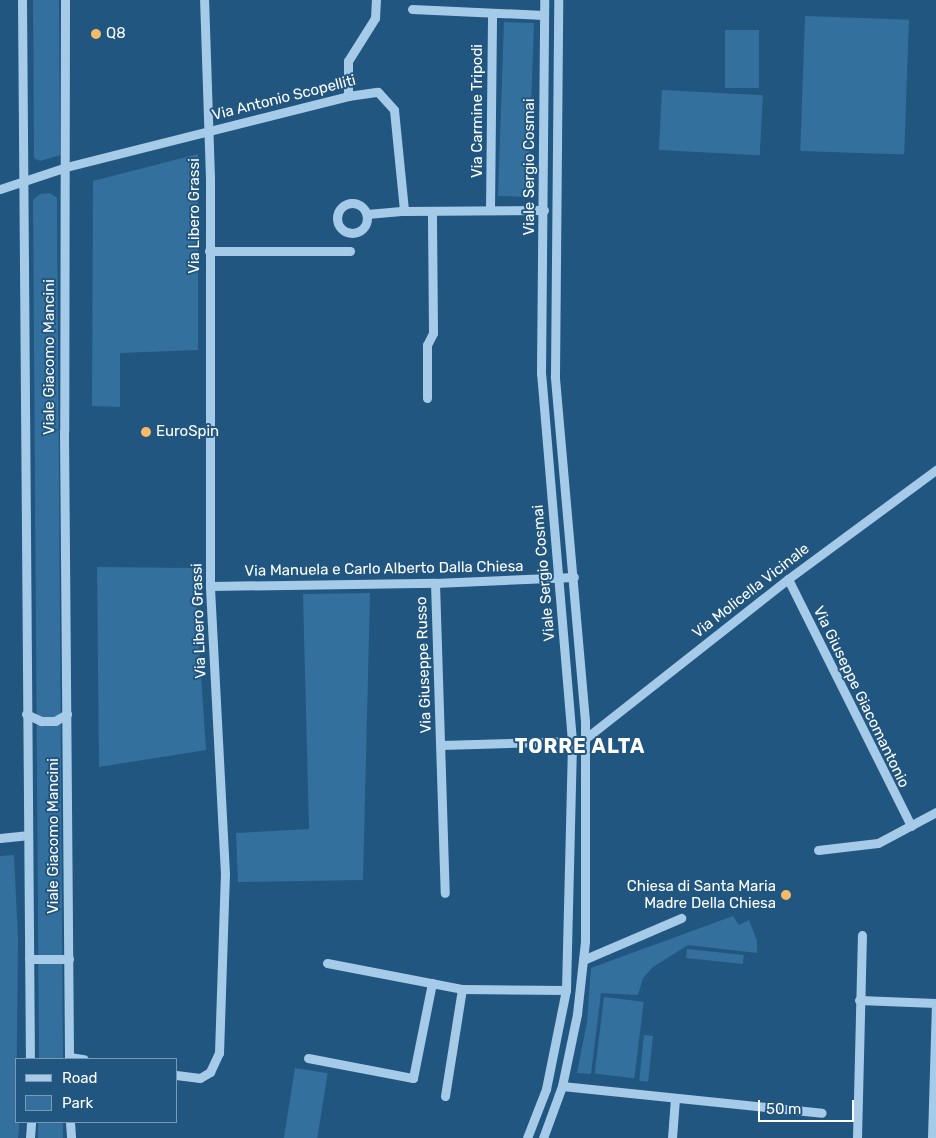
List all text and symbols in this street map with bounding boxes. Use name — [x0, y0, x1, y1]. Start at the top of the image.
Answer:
place label: Q8 — [106, 25, 126, 43]
marker: Q8 — [90, 28, 102, 40]
street label: Via Carmine Tripodi — [469, 44, 487, 178]
street label: Via Antonio Scopelliti — [210, 71, 358, 125]
street label: Viale Sergio Cosmai — [521, 98, 539, 236]
street label: Via Libero Grassi — [186, 158, 204, 274]
street label: Viale Giacomo Mancini — [41, 279, 59, 435]
place label: EuroSpin — [156, 423, 219, 441]
marker: EuroSpin — [140, 426, 152, 438]
street label: Viale Sergio Cosmai — [529, 504, 559, 642]
street label: Via Molicella Vicinale — [689, 540, 813, 642]
street label: Via Manuela e Carlo Alberto Dalla Chiesa — [244, 558, 524, 580]
street label: Via Libero Grassi — [188, 563, 210, 679]
street label: Via Giuseppe Russo — [413, 596, 435, 734]
street label: Via Giuseppe Giacomantonio — [809, 603, 913, 791]
district label: TORRE ALTA — [513, 734, 647, 758]
street label: Viale Giacomo Mancini — [45, 758, 63, 914]
place label: Chiesa di Santa Maria Madre Della Chiesa — [627, 877, 776, 912]
marker: Chiesa di Santa Maria Madre Della Chiesa — [780, 889, 792, 901]
legend — [15, 1058, 178, 1123]
text: Road — [62, 1069, 98, 1087]
scale bar — [761, 1090, 857, 1122]
text: Park — [62, 1094, 93, 1112]
text: 50 m — [766, 1100, 801, 1118]

